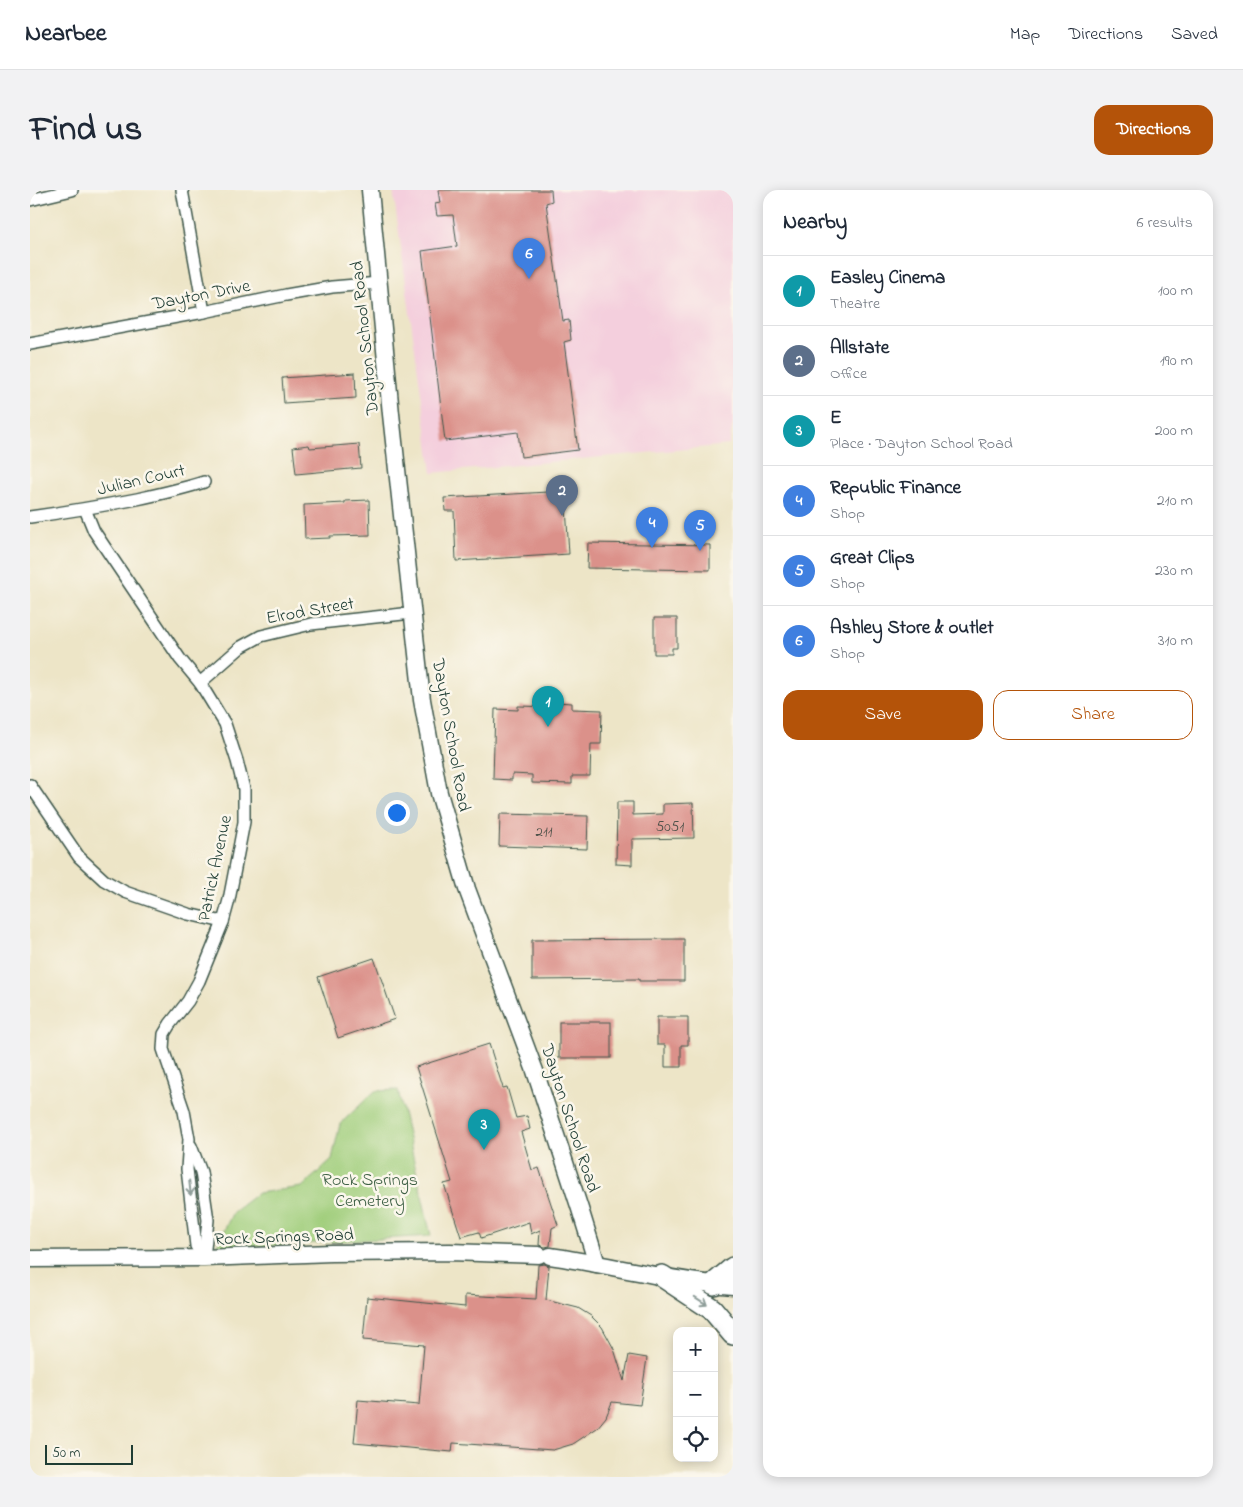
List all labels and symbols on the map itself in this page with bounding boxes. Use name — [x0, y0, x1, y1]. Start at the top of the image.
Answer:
pin: 6 — [513, 238, 545, 279]
street label: Dayton School Road — [345, 260, 387, 417]
street label: Dayton Drive — [149, 274, 254, 318]
street label: Julian Court — [95, 458, 188, 504]
pin: 2 — [546, 475, 578, 516]
pin: 4 — [636, 507, 668, 548]
pin: 5 — [684, 510, 716, 551]
street label: Elrod Street — [264, 591, 356, 632]
street label: Dayton School Road — [424, 656, 476, 814]
pin: 1 — [532, 686, 564, 727]
your location — [384, 800, 410, 826]
street label: Patrick Avenue — [192, 812, 240, 924]
house number: 5051 — [656, 816, 684, 838]
house number: 211 — [536, 821, 553, 843]
street label: Dayton School Road — [533, 1040, 605, 1196]
pin: 3 — [468, 1109, 500, 1150]
park label: Rock Springs Cemetery — [322, 1168, 418, 1215]
one-way arrow — [185, 1180, 194, 1196]
street label: Rock Springs Road — [214, 1223, 354, 1254]
one-way arrow — [693, 1297, 707, 1307]
scale bar — [45, 1442, 132, 1465]

